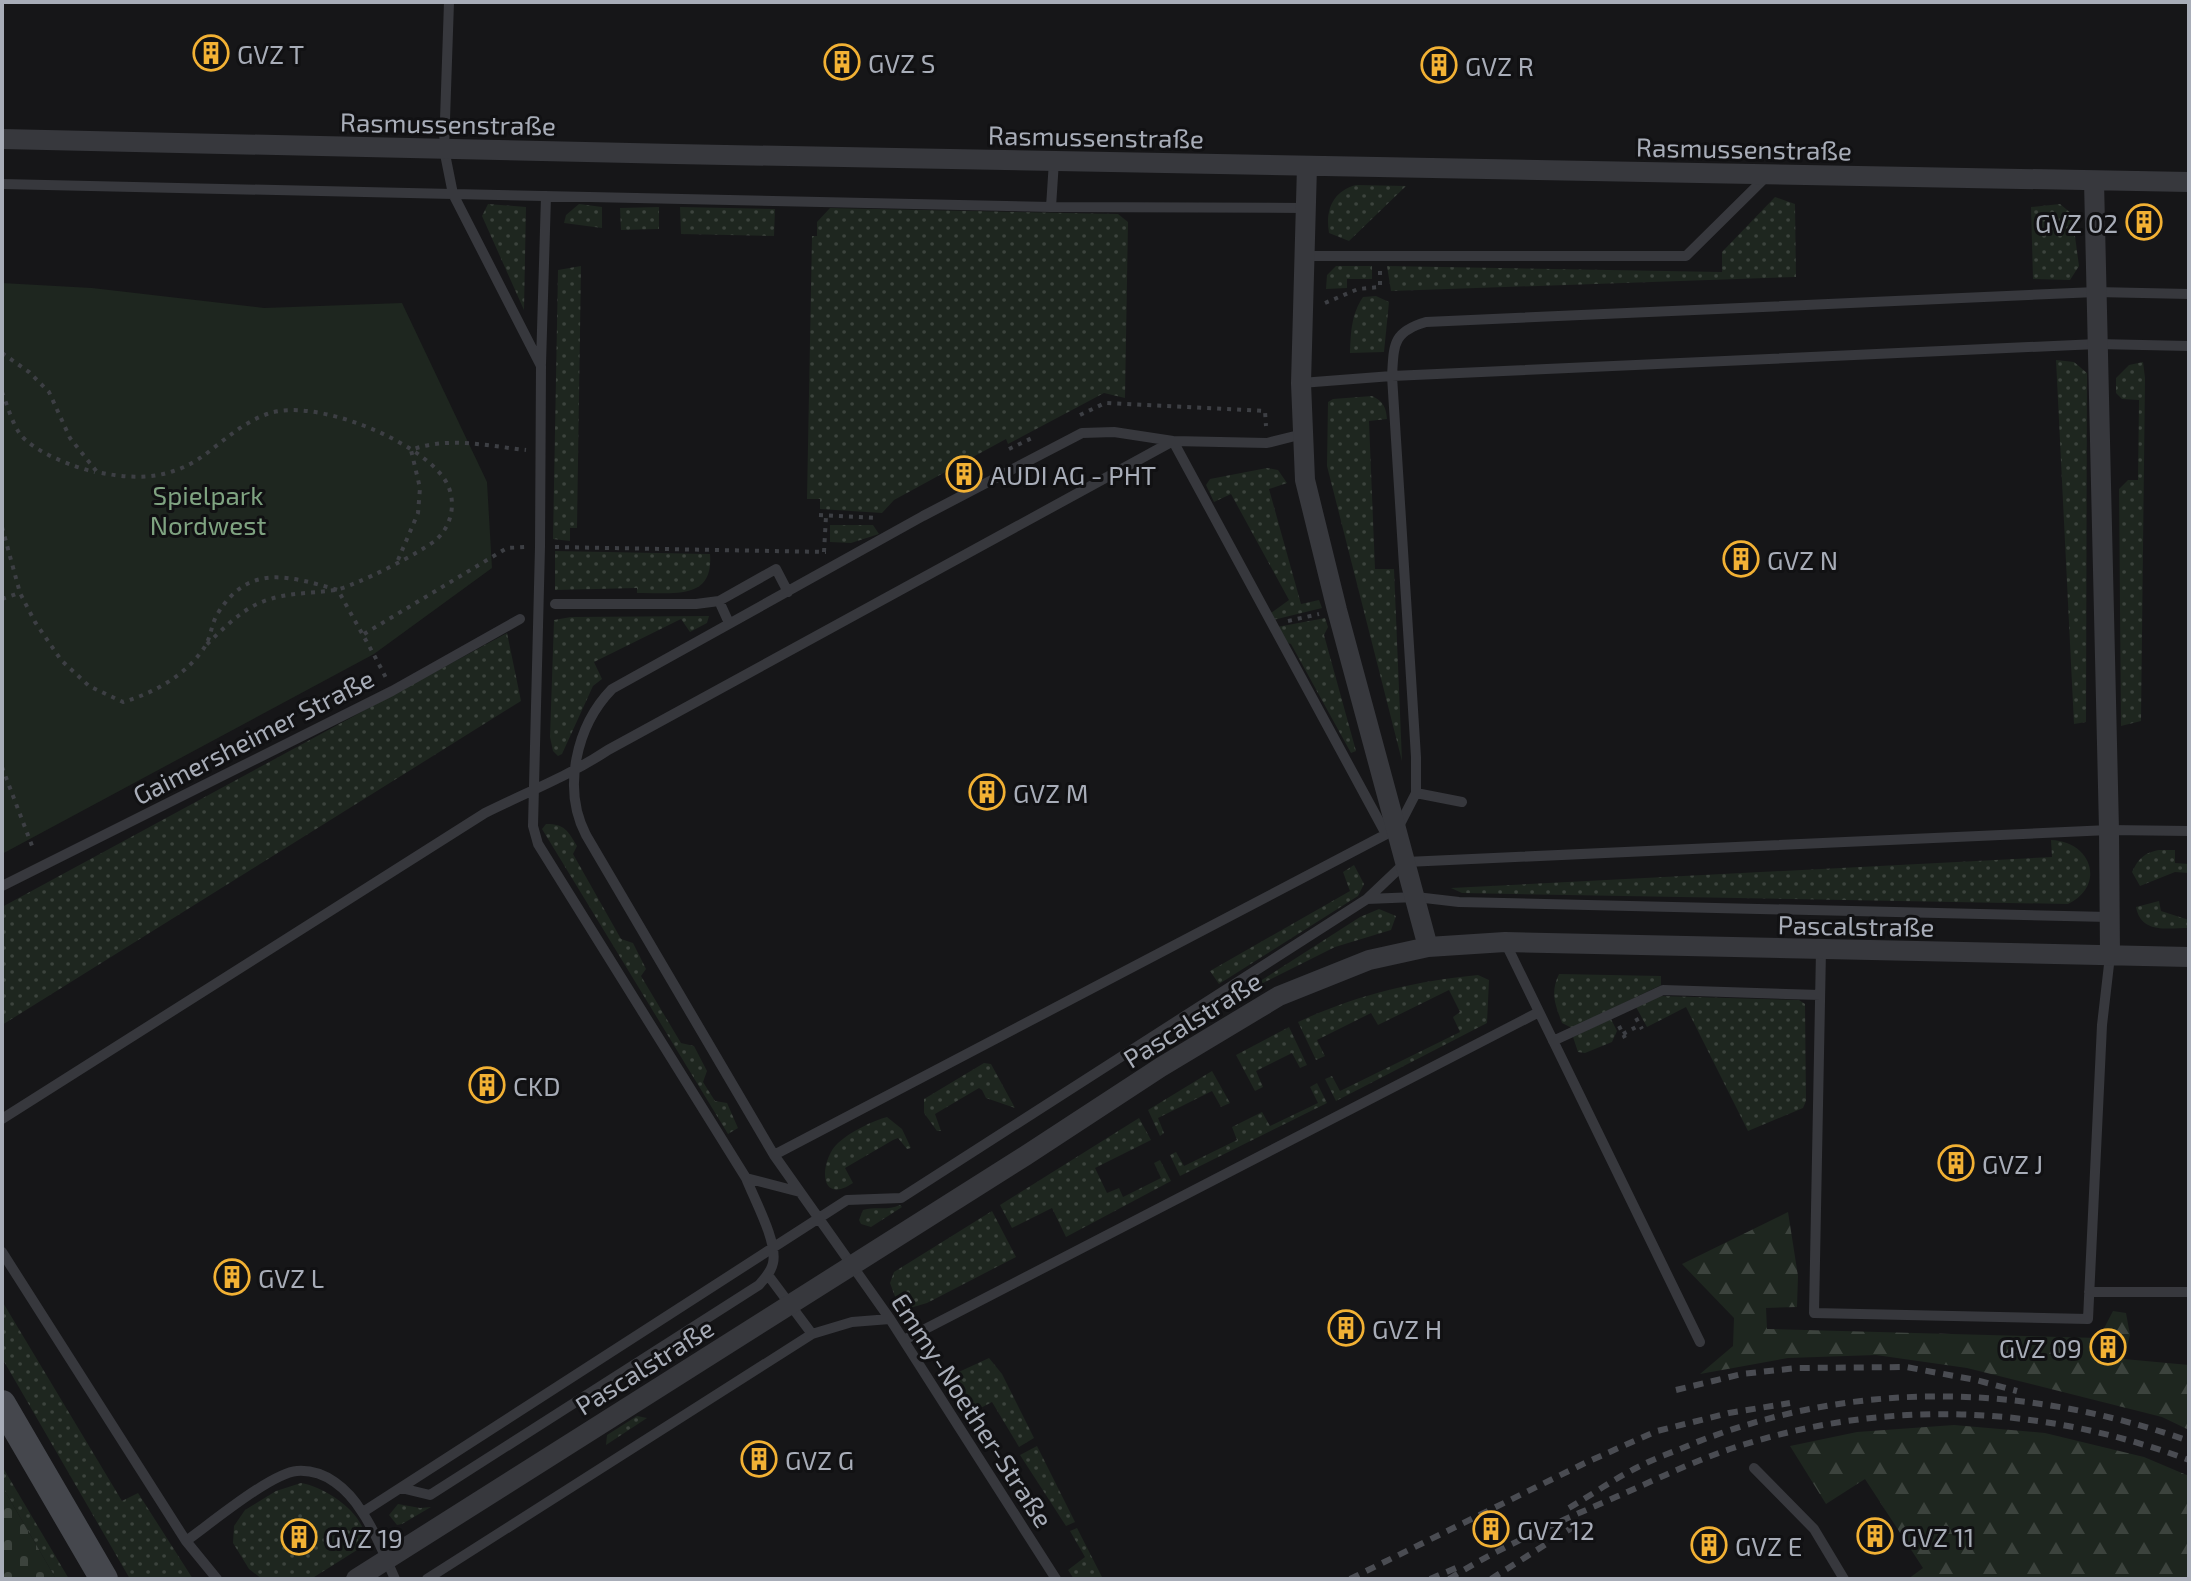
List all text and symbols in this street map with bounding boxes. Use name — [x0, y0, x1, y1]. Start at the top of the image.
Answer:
building icon: GVZ T — [192, 34, 230, 72]
place label: GVZ T — [237, 38, 304, 69]
building icon: GVZ S — [823, 43, 861, 81]
building icon: GVZ R — [1420, 46, 1458, 84]
place label: GVZ S — [868, 47, 935, 78]
place label: GVZ R — [1465, 50, 1534, 81]
street label: Rasmussenstraße — [340, 106, 556, 140]
street label: Rasmussenstraße — [988, 119, 1204, 153]
street label: Rasmussenstraße — [1636, 131, 1852, 165]
building icon: GVZ 02 — [2125, 203, 2163, 241]
place label: GVZ 02 — [2035, 207, 2118, 238]
building icon: AUDI AG - PHT — [945, 455, 983, 493]
place label: AUDI AG - PHT — [990, 459, 1156, 490]
park label: Spielpark Nordwest — [150, 479, 266, 540]
building icon: GVZ N — [1722, 540, 1760, 578]
place label: GVZ N — [1767, 544, 1838, 575]
street label: Gaimersheimer Straße — [128, 662, 378, 810]
building icon: GVZ M — [968, 773, 1006, 811]
place label: GVZ M — [1013, 777, 1088, 808]
street label: Pascalstraße — [1777, 908, 1935, 942]
street label: Pascalstraße — [1117, 964, 1267, 1074]
building icon: CKD — [468, 1066, 506, 1104]
place label: CKD — [513, 1070, 560, 1101]
building icon: GVZ J — [1937, 1144, 1975, 1182]
place label: GVZ J — [1982, 1148, 2043, 1179]
building icon: GVZ L — [213, 1258, 251, 1296]
place label: GVZ L — [258, 1262, 324, 1293]
street label: Emmy-Noether-Straße — [886, 1287, 1060, 1533]
building icon: GVZ H — [1327, 1309, 1365, 1347]
street label: Pascalstraße — [569, 1311, 719, 1421]
place label: GVZ H — [1372, 1313, 1442, 1344]
building icon: GVZ 09 — [2089, 1328, 2127, 1366]
place label: GVZ 09 — [1999, 1332, 2082, 1363]
building icon: GVZ G — [740, 1440, 778, 1478]
place label: GVZ G — [785, 1444, 854, 1475]
building icon: GVZ 12 — [1472, 1510, 1510, 1548]
place label: GVZ 12 — [1517, 1514, 1595, 1545]
building icon: GVZ 11 — [1856, 1517, 1894, 1555]
building icon: GVZ 19 — [280, 1518, 318, 1556]
place label: GVZ 11 — [1901, 1521, 1974, 1552]
place label: GVZ 19 — [325, 1522, 403, 1553]
building icon: GVZ E — [1690, 1526, 1728, 1564]
place label: GVZ E — [1735, 1530, 1802, 1561]

